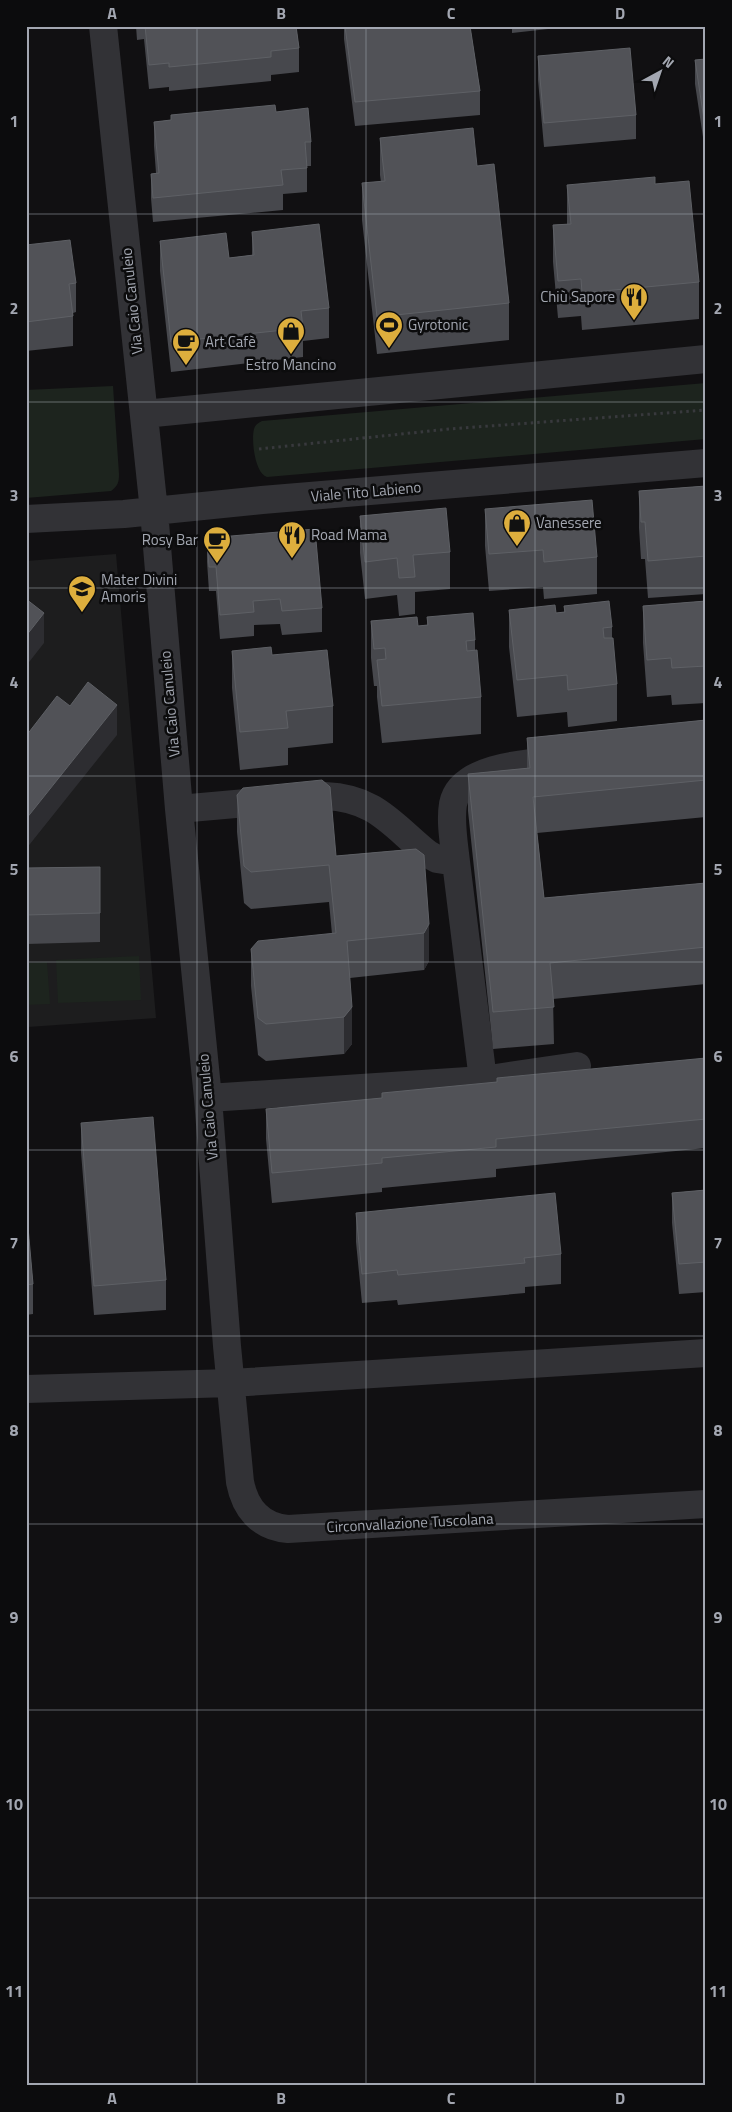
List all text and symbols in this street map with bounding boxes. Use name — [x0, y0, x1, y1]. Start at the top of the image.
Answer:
text: A — [107, 1, 117, 25]
text: B — [276, 1, 286, 25]
text: C — [447, 1, 456, 25]
text: D — [615, 1, 625, 25]
north arrow — [634, 48, 684, 98]
text: N — [658, 50, 679, 73]
text: 1 — [10, 109, 18, 133]
text: 1 — [714, 109, 722, 133]
street label: Via Caio Canuleio — [114, 247, 149, 355]
restaurant icon: Chiù Sapore — [619, 282, 649, 321]
place label: Chiù Sapore — [540, 285, 615, 308]
text: 2 — [10, 296, 18, 320]
text: 2 — [714, 296, 722, 320]
sports icon: Gyrotonic — [374, 310, 404, 349]
place label: Gyrotonic — [408, 313, 468, 336]
shop icon: Estro Mancino — [276, 316, 306, 355]
cafe icon: Art Cafè — [171, 327, 201, 366]
place label: Art Cafè — [205, 330, 256, 353]
place label: Estro Mancino — [246, 353, 336, 376]
street label: Viale Tito Labieno — [310, 475, 422, 508]
text: 3 — [10, 483, 18, 507]
text: 3 — [714, 483, 722, 507]
shop icon: Vanessere — [502, 508, 532, 547]
place label: Vanessere — [536, 511, 602, 534]
restaurant icon: Road Mama — [277, 520, 307, 559]
place label: Road Mama — [311, 523, 387, 546]
cafe icon: Rosy Bar — [202, 525, 232, 564]
place label: Rosy Bar — [142, 528, 198, 551]
place label: Mater Divini Amoris — [101, 568, 177, 608]
school or university icon: Mater Divini Amoris — [67, 574, 97, 613]
street label: Via Caio Canuleio — [153, 650, 186, 758]
text: 4 — [10, 670, 19, 694]
text: 4 — [714, 670, 723, 694]
text: 5 — [10, 857, 19, 881]
text: 5 — [714, 857, 723, 881]
text: 6 — [10, 1044, 19, 1068]
text: 6 — [714, 1044, 723, 1068]
street label: Via Caio Canuleio — [191, 1053, 224, 1161]
text: 7 — [10, 1231, 18, 1255]
text: 7 — [714, 1231, 722, 1255]
text: 8 — [10, 1418, 19, 1442]
text: 8 — [714, 1418, 723, 1442]
street label: Circonvallazione Tuscolana — [326, 1507, 495, 1538]
text: 9 — [10, 1605, 19, 1629]
text: 9 — [714, 1605, 723, 1629]
text: 10 — [5, 1792, 23, 1816]
text: 10 — [709, 1792, 727, 1816]
text: 11 — [5, 1979, 23, 2003]
text: 11 — [709, 1979, 727, 2003]
text: A — [107, 2086, 117, 2110]
text: B — [276, 2086, 286, 2110]
text: C — [447, 2086, 456, 2110]
text: D — [615, 2086, 625, 2110]

